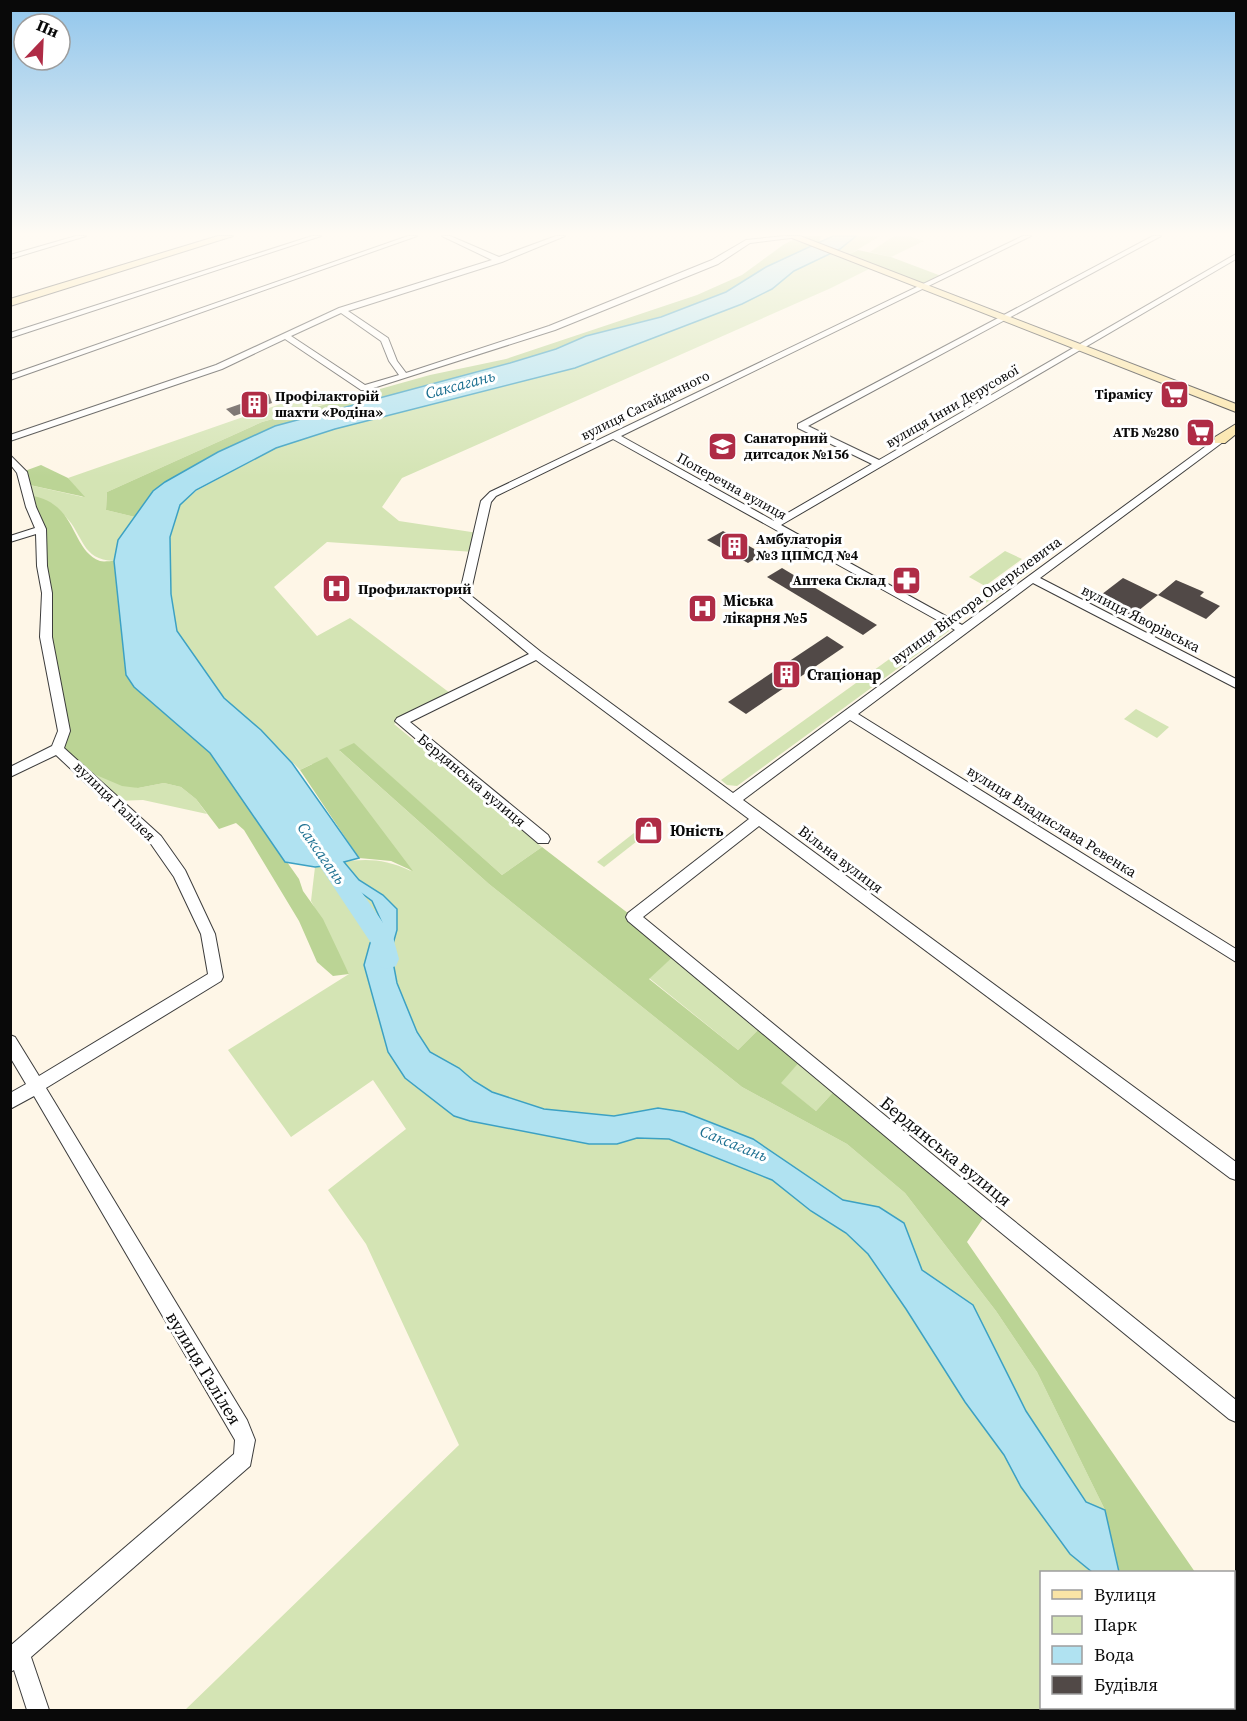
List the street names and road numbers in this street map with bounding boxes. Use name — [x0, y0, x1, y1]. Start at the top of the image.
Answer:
street label: вулиця Інни Дерусової — [882, 359, 1023, 452]
street label: вулиця Сагайдачного — [577, 365, 713, 445]
street label: Поперечна вулиця — [673, 447, 791, 525]
street label: вулиця Віктора Оцерклевича — [887, 531, 1066, 669]
street label: вулиця Яворівська — [1078, 579, 1204, 657]
street label: Бердянська вулиця — [413, 728, 531, 832]
street label: вулиця Галілея — [69, 756, 161, 846]
street label: вулиця Владислава Ревенка — [963, 760, 1141, 882]
street label: Вільна вулиця — [794, 820, 888, 898]
street label: Бердянська вулиця — [875, 1090, 1017, 1212]
street label: вулиця Галілея — [160, 1307, 248, 1429]

